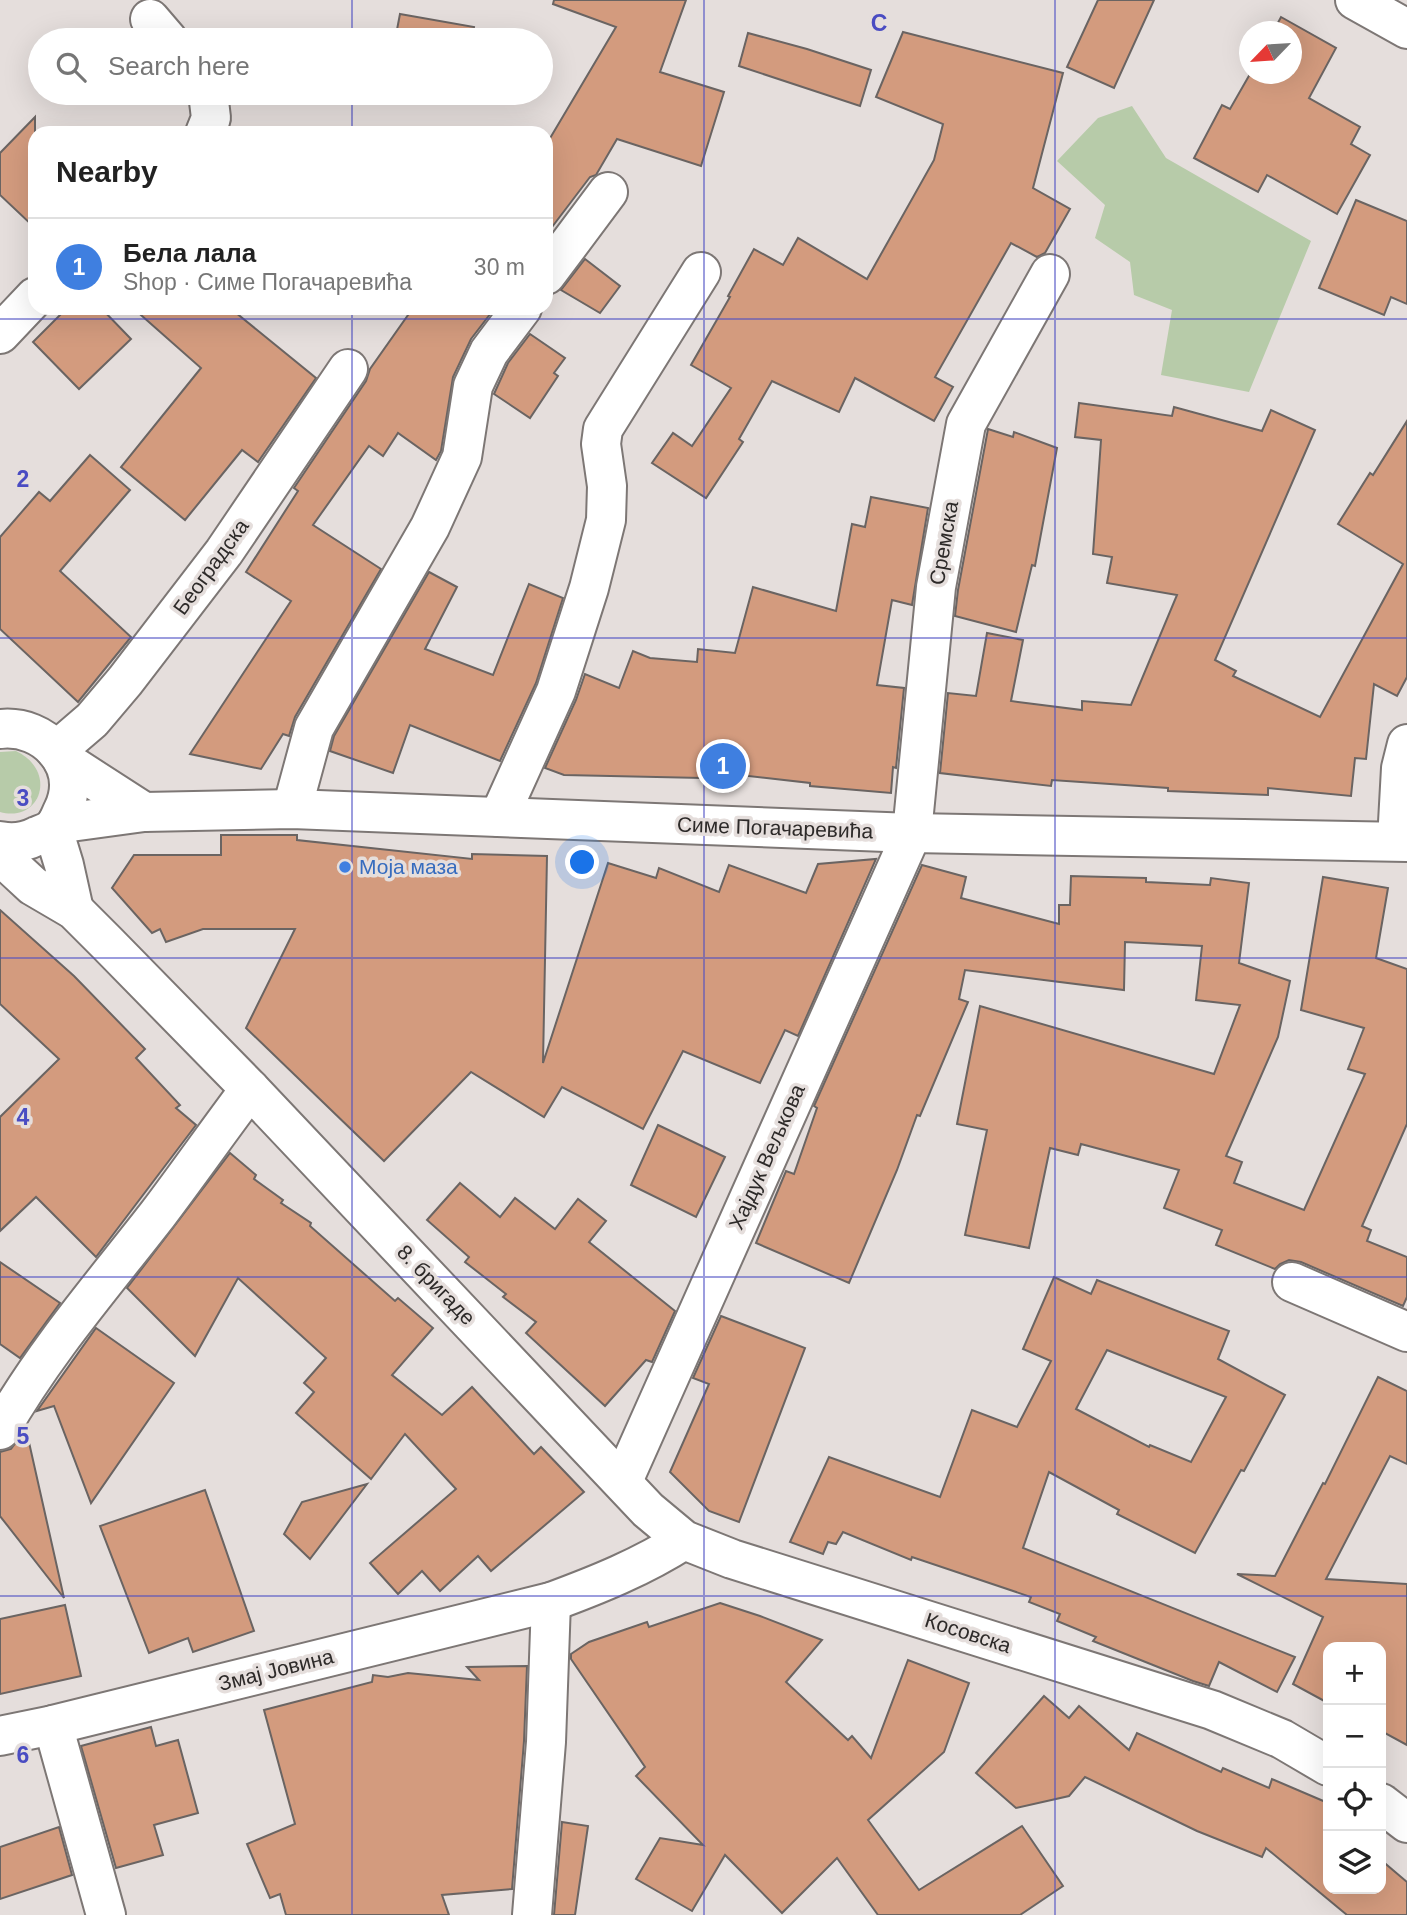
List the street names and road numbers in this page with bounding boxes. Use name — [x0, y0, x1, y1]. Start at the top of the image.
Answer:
street label: Сремска — [925, 499, 962, 587]
street label: Београдска — [168, 514, 253, 619]
street label: Симе Погачаревића — [677, 813, 874, 842]
street label: Хајдук Вељкова — [724, 1080, 809, 1233]
street label: 8. бригаде — [393, 1240, 480, 1329]
street label: Косовска — [922, 1608, 1014, 1657]
street label: Змај Јовина — [216, 1644, 336, 1695]

